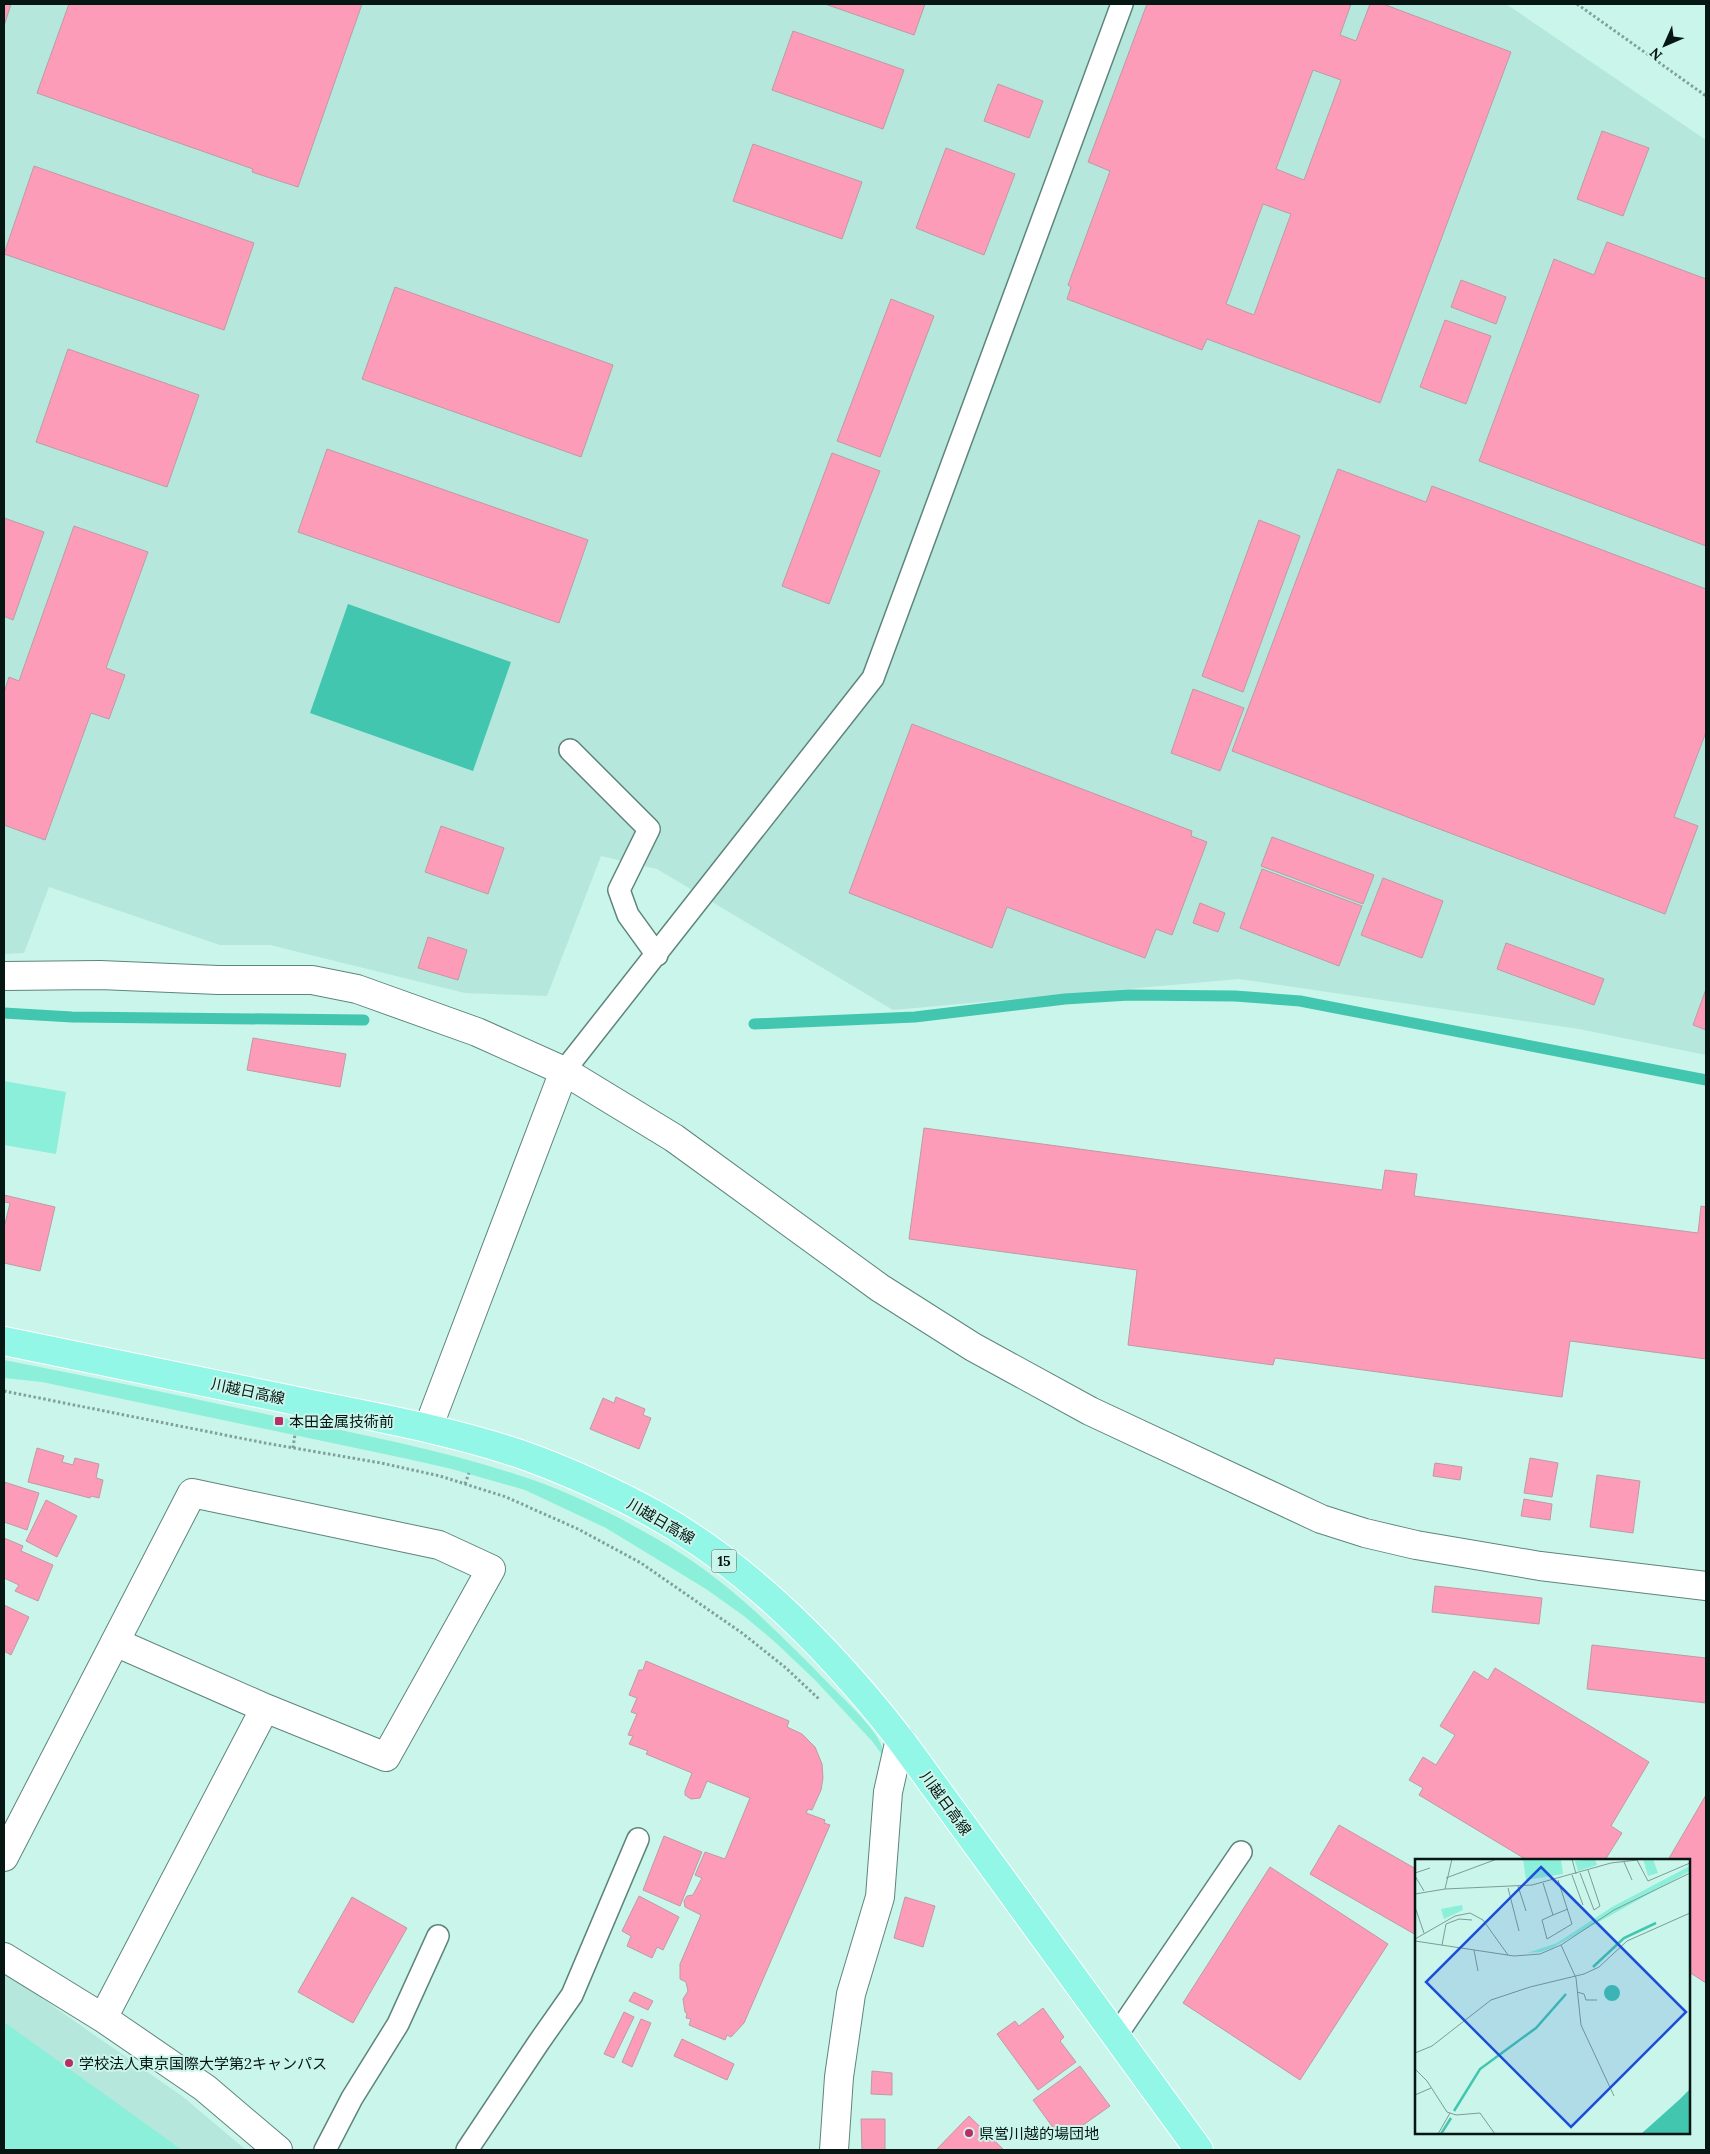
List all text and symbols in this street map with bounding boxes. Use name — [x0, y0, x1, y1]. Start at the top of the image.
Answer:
north arrow — [1640, 20, 1690, 70]
text: N — [1645, 44, 1666, 64]
street label: 川越日高線 — [209, 1374, 287, 1408]
place label: 本田金属技術前 — [289, 1412, 394, 1431]
marker: 本田金属技術前 — [273, 1415, 285, 1427]
street label: 川越日高線 — [624, 1494, 698, 1548]
road number: 15 — [712, 1550, 736, 1572]
street label: 川越日高線 — [916, 1767, 976, 1839]
inset map — [1415, 1859, 1690, 2134]
place label: 学校法人東京国際大学第2キャンパス — [79, 2054, 327, 2073]
marker: 学校法人東京国際大学第2キャンパス — [63, 2057, 75, 2069]
place label: 県営川越的場団地 — [979, 2124, 1099, 2143]
marker: 県営川越的場団地 — [963, 2127, 975, 2139]

